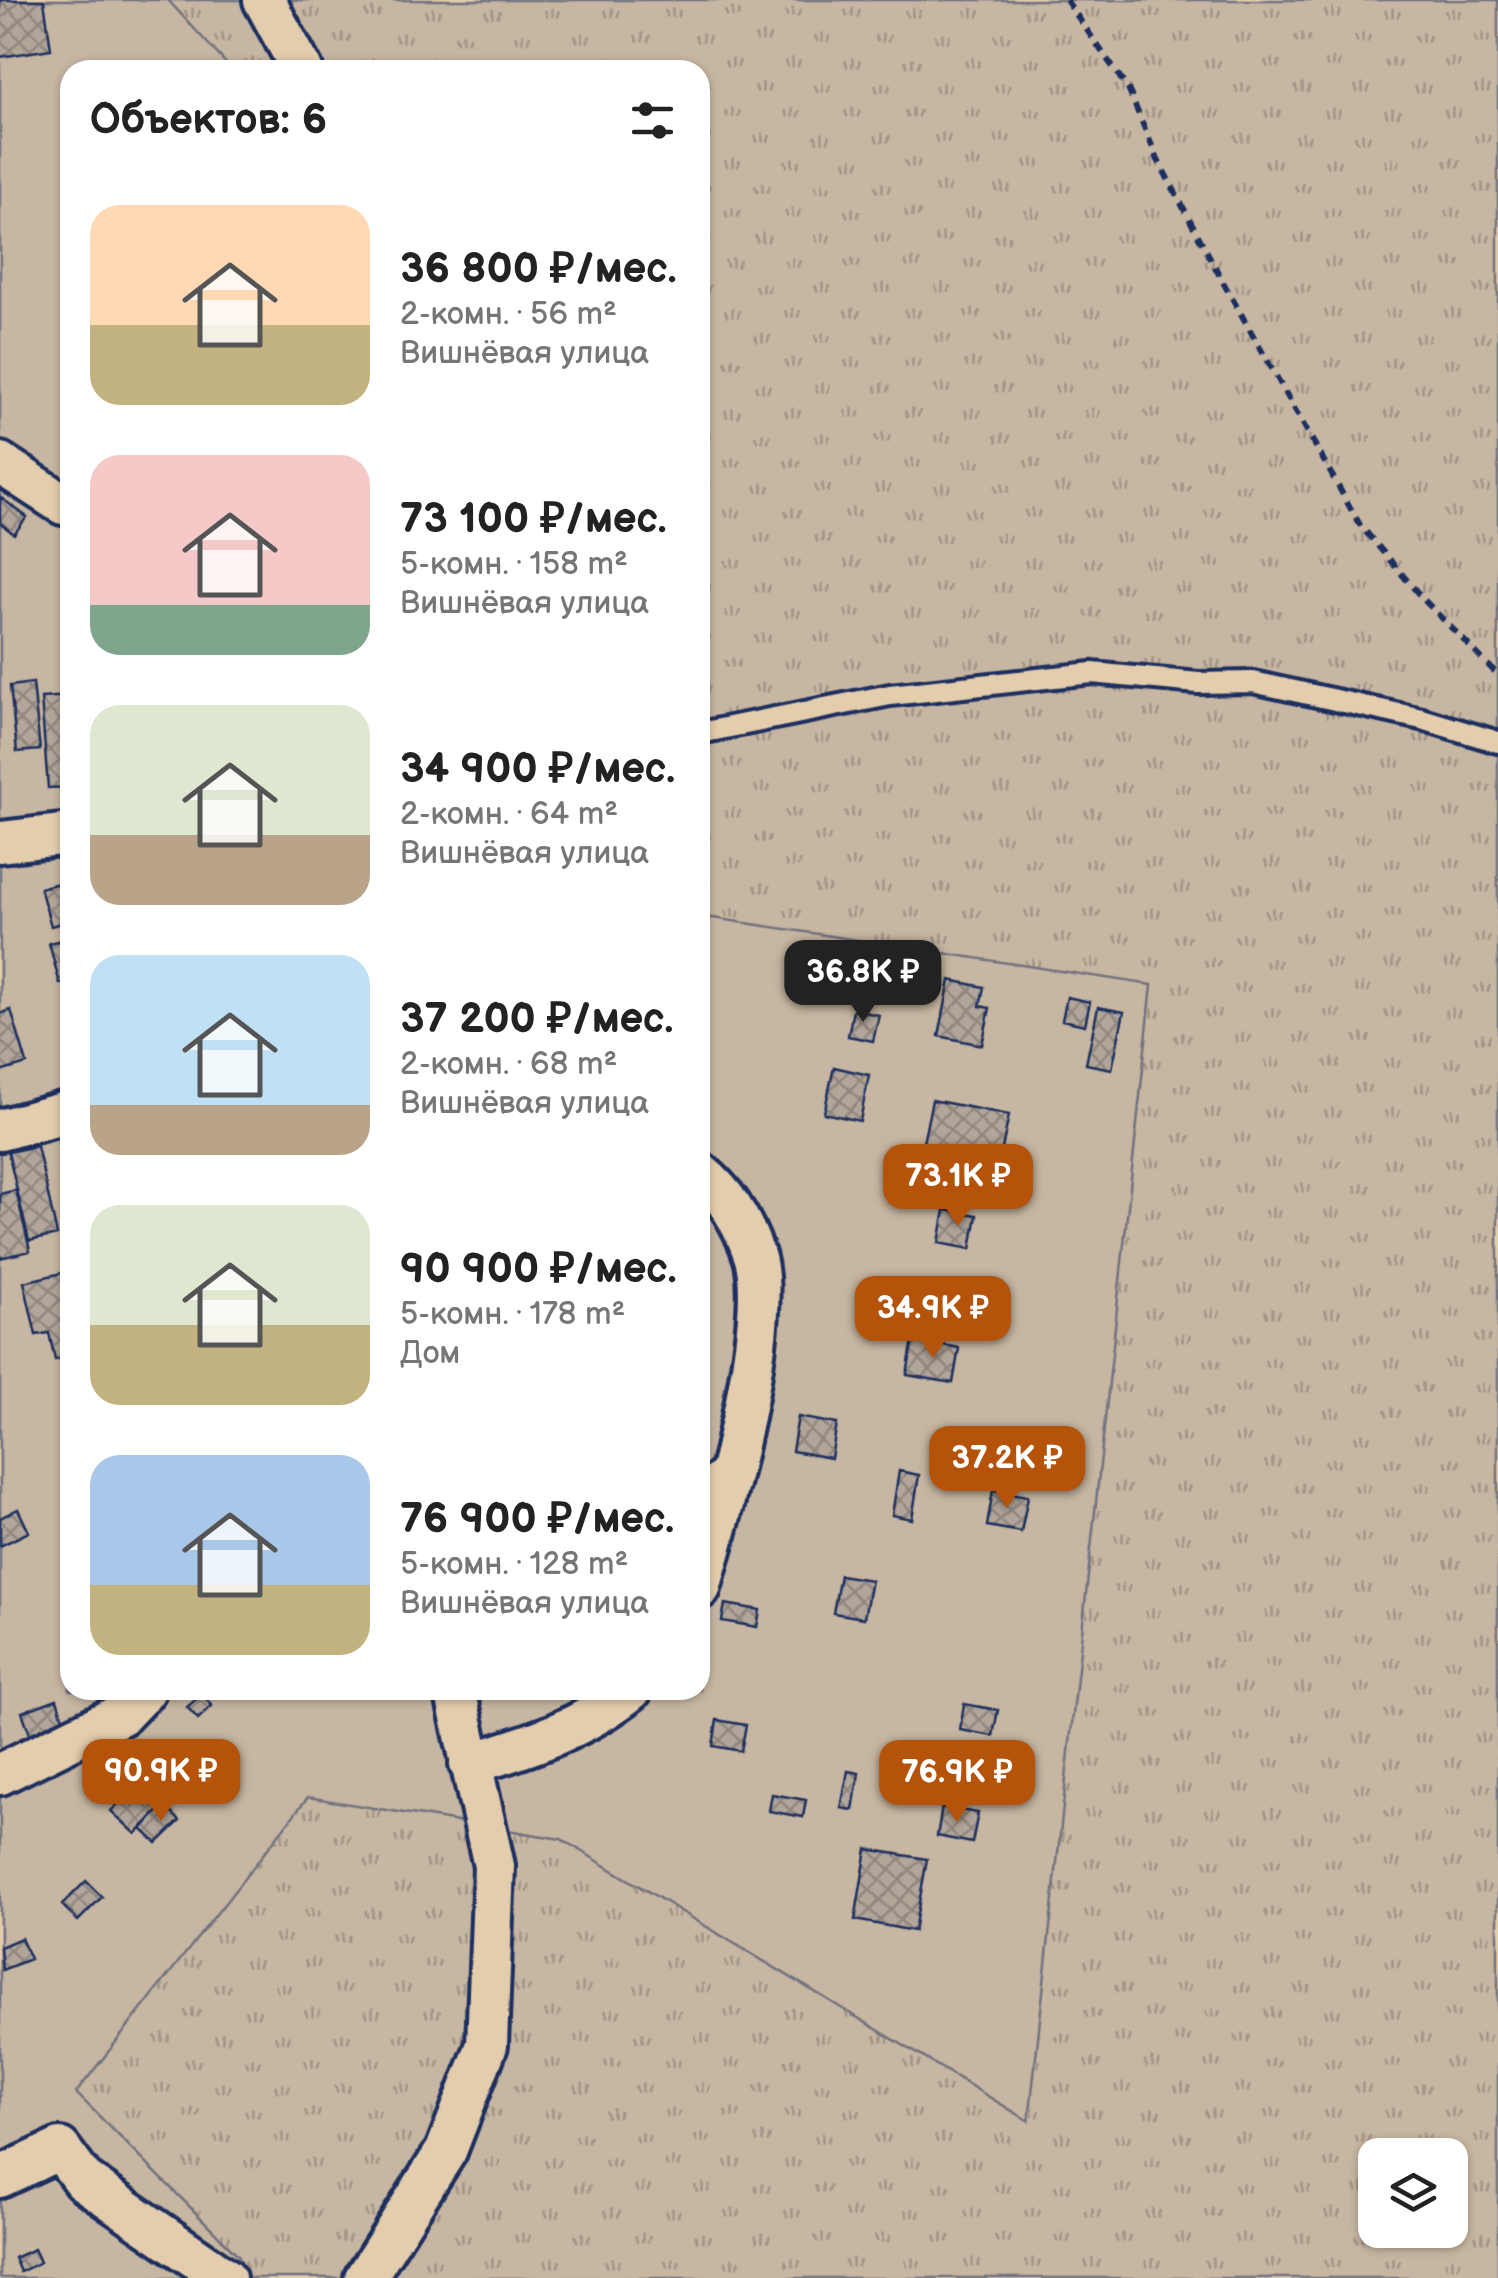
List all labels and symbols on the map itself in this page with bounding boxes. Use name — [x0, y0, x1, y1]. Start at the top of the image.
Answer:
pin: 36.8K ₽ — [771, 940, 955, 1025]
pin: 73.1K ₽ — [866, 1144, 1050, 1229]
pin: 34.9K ₽ — [841, 1276, 1025, 1361]
pin: 37.2K ₽ — [915, 1426, 1099, 1511]
pin: 90.9K ₽ — [69, 1739, 253, 1824]
pin: 76.9K ₽ — [865, 1740, 1049, 1825]

